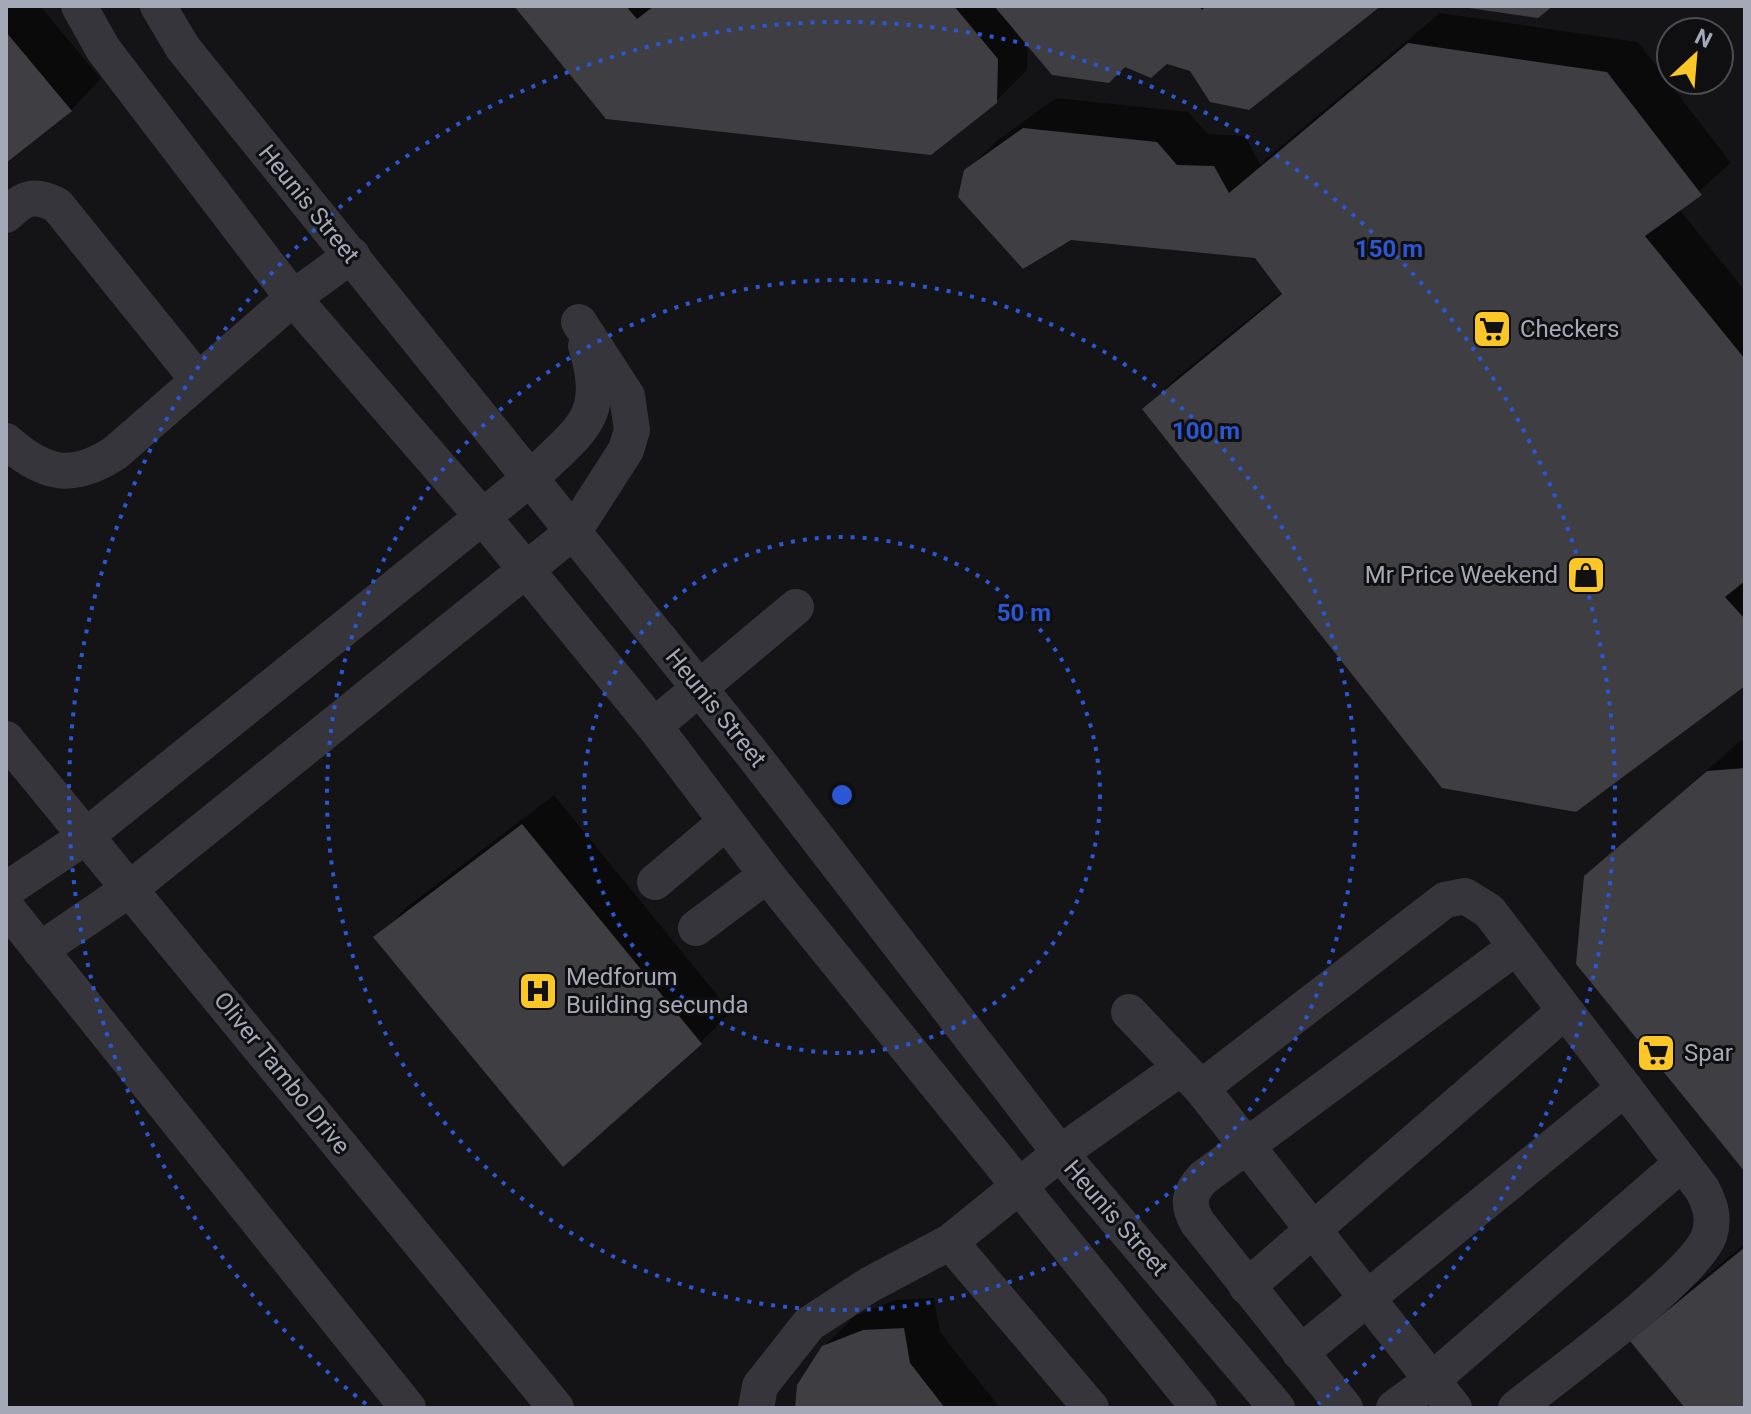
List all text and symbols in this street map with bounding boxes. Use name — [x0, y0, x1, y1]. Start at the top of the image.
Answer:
north arrow — [1655, 16, 1735, 96]
text: N — [1691, 24, 1716, 53]
street label: Heunis Street — [253, 139, 365, 269]
text: 150 m — [1355, 235, 1423, 263]
supermarket icon: Checkers — [1471, 308, 1513, 350]
place label: Checkers — [1520, 315, 1619, 343]
text: 100 m — [1172, 417, 1240, 445]
shop icon: Mr Price Weekend — [1565, 554, 1607, 596]
place label: Mr Price Weekend — [1365, 561, 1558, 589]
text: 50 m — [997, 599, 1051, 627]
street label: Heunis Street — [660, 643, 772, 773]
centre of rings — [828, 781, 856, 809]
place label: Medforum Building secunda — [566, 963, 749, 1019]
hospital icon: Medforum Building secunda — [517, 970, 559, 1012]
street label: Oliver Tambo Drive — [208, 986, 356, 1160]
supermarket icon: Spar — [1635, 1032, 1677, 1074]
place label: Spar — [1684, 1039, 1733, 1067]
street label: Heunis Street — [1058, 1155, 1174, 1282]

